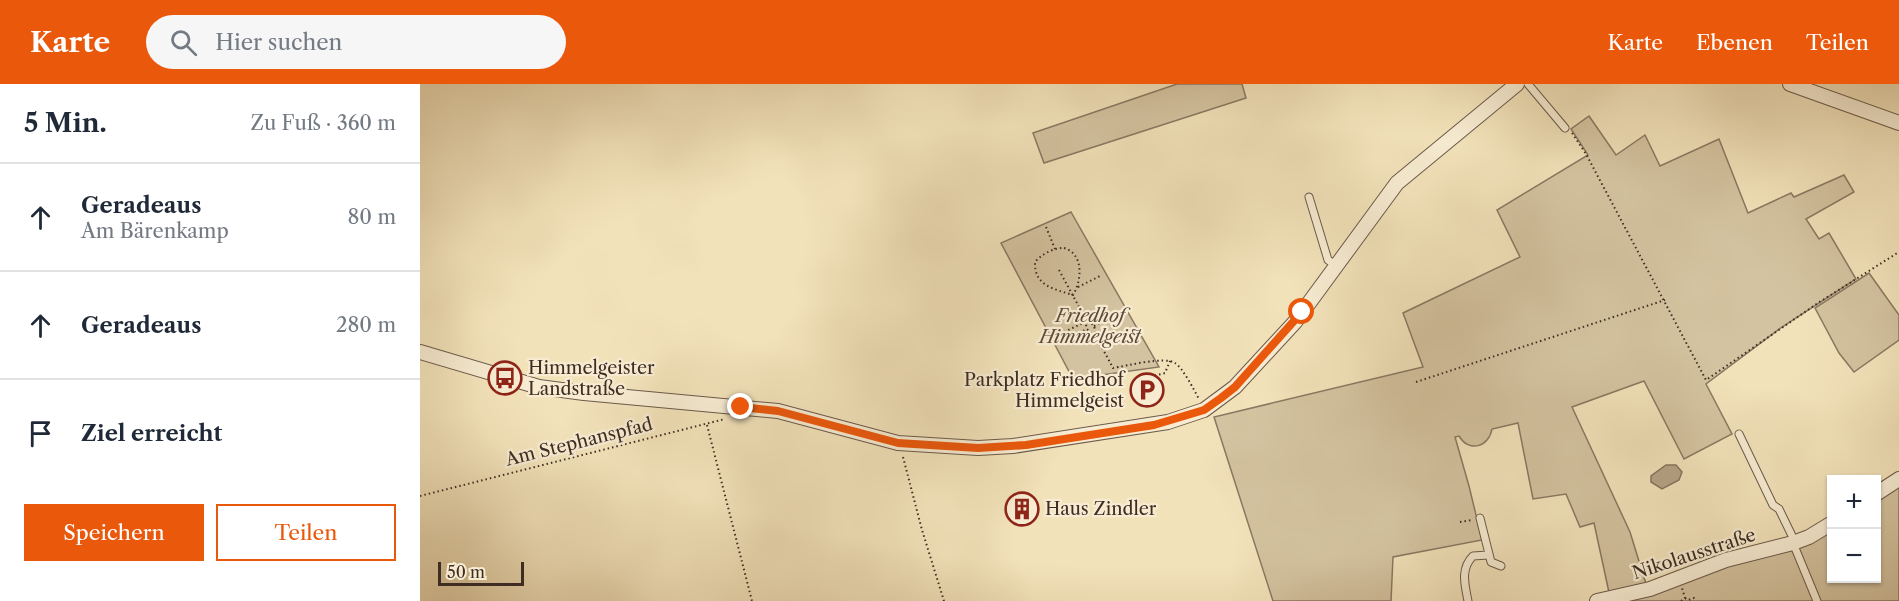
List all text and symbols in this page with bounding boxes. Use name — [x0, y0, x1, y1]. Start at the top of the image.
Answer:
search box — [146, 15, 566, 69]
text: Karte — [30, 25, 110, 59]
icon: search — [167, 26, 200, 59]
text: Hier suchen — [215, 29, 342, 56]
text: Karte — [1608, 30, 1663, 55]
text: Ebenen — [1696, 30, 1773, 55]
text: Teilen — [1806, 30, 1869, 55]
text: 5 Min. — [24, 107, 107, 139]
text: Zu Fuß · 360 m — [251, 111, 396, 135]
text: Geradeaus — [81, 192, 201, 219]
icon: ahead — [24, 201, 57, 234]
text: 80 m — [348, 205, 396, 229]
text: Am Bärenkamp — [81, 219, 229, 243]
route start — [1288, 298, 1314, 324]
park label: Friedhof Himmelgeist — [1037, 305, 1142, 348]
icon: ahead — [24, 309, 57, 342]
text: Geradeaus — [81, 312, 201, 339]
text: 280 m — [336, 313, 396, 337]
place label: Himmelgeister Landstraße — [528, 357, 655, 400]
bus stop icon: Himmelgeister Landstraße — [487, 360, 523, 396]
place label: Parkplatz Friedhof Himmelgeist — [964, 369, 1127, 412]
parking icon: Parkplatz Friedhof Himmelgeist — [1129, 372, 1165, 408]
route end — [727, 393, 753, 419]
street label: Am Stephanspfad — [502, 413, 655, 471]
icon: arrive — [24, 417, 57, 450]
text: Ziel erreicht — [81, 420, 222, 447]
map controls — [1827, 475, 1881, 583]
button: + — [1827, 475, 1881, 529]
building icon: Haus Zindler — [1004, 491, 1040, 527]
place label: Haus Zindler — [1045, 498, 1157, 520]
button: Speichern — [24, 504, 204, 561]
button: Teilen — [216, 504, 396, 561]
street label: Nikolausstraße — [1630, 524, 1758, 584]
button: − — [1827, 529, 1881, 583]
scale bar — [438, 559, 524, 586]
text: 50 m — [447, 562, 485, 582]

